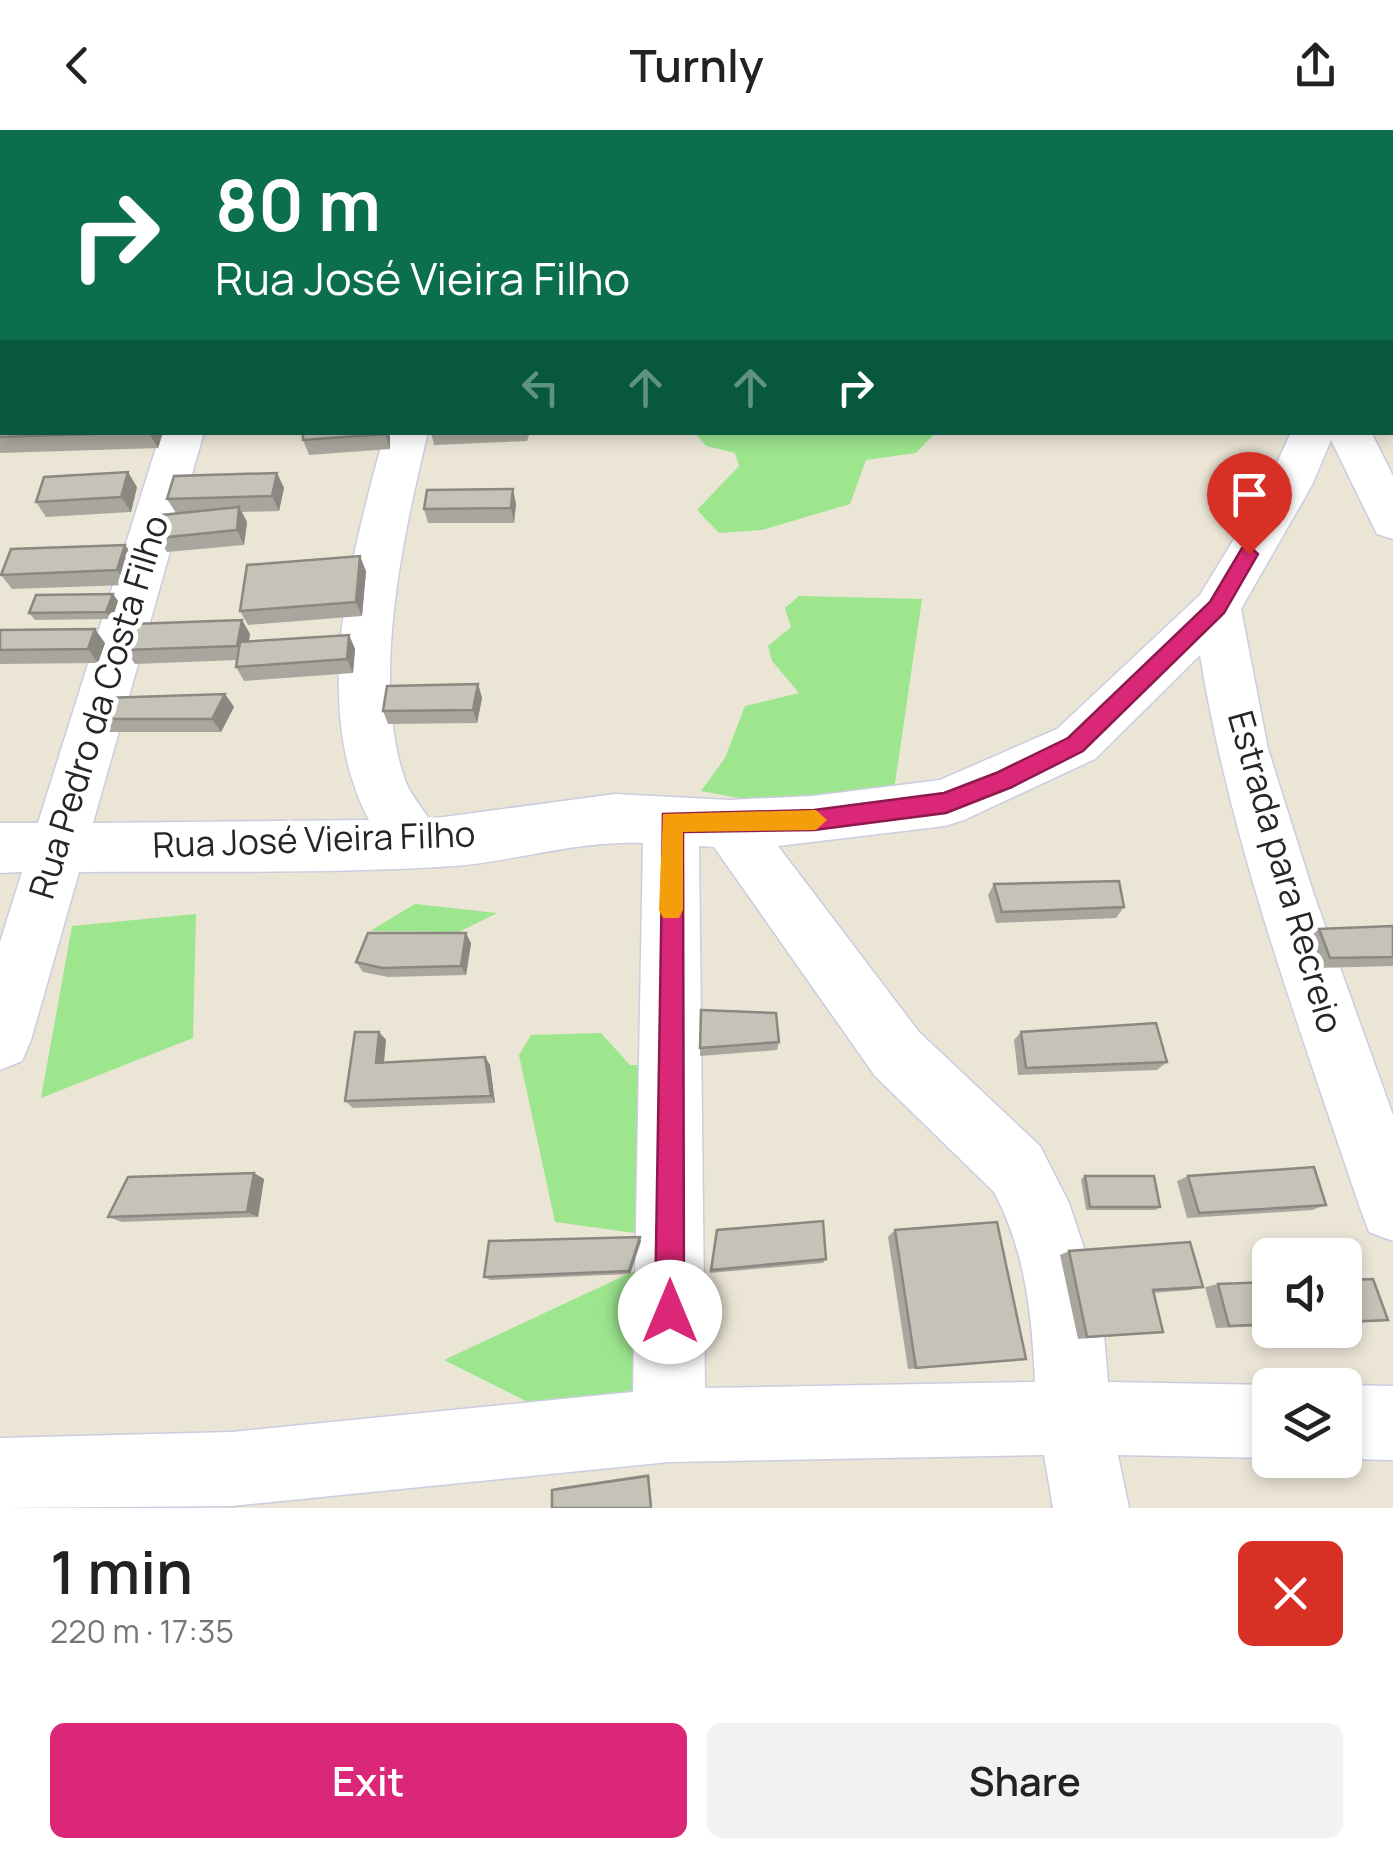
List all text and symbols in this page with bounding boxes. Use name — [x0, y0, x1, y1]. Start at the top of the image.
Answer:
text: Turnly — [629, 34, 764, 96]
icon: back — [50, 38, 105, 93]
icon: share — [1288, 38, 1343, 93]
text: 80 m — [215, 156, 381, 252]
icon: right — [50, 170, 180, 300]
text: Rua José Vieira Filho — [215, 247, 630, 309]
icon: left — [513, 360, 568, 415]
icon: ahead — [618, 360, 673, 415]
icon: ahead — [723, 360, 778, 415]
icon: right — [828, 360, 883, 415]
pin — [1207, 452, 1292, 555]
icon: arrive — [1222, 467, 1277, 522]
street label: Rua Pedro da Costa Filho — [17, 509, 179, 904]
street label: Estrada para Recreio — [1217, 705, 1355, 1038]
street label: Rua José Vieira Filho — [152, 809, 476, 869]
map controls — [1252, 1238, 1362, 1478]
button: sound — [1252, 1238, 1362, 1348]
position arrow — [618, 1260, 722, 1364]
button: layers — [1252, 1368, 1362, 1478]
text: 1 min — [50, 1530, 193, 1612]
button: close — [1238, 1541, 1343, 1646]
text: 220 m · 17:35 — [50, 1609, 234, 1653]
button: Exit — [50, 1723, 687, 1838]
button: Share — [707, 1723, 1343, 1838]

